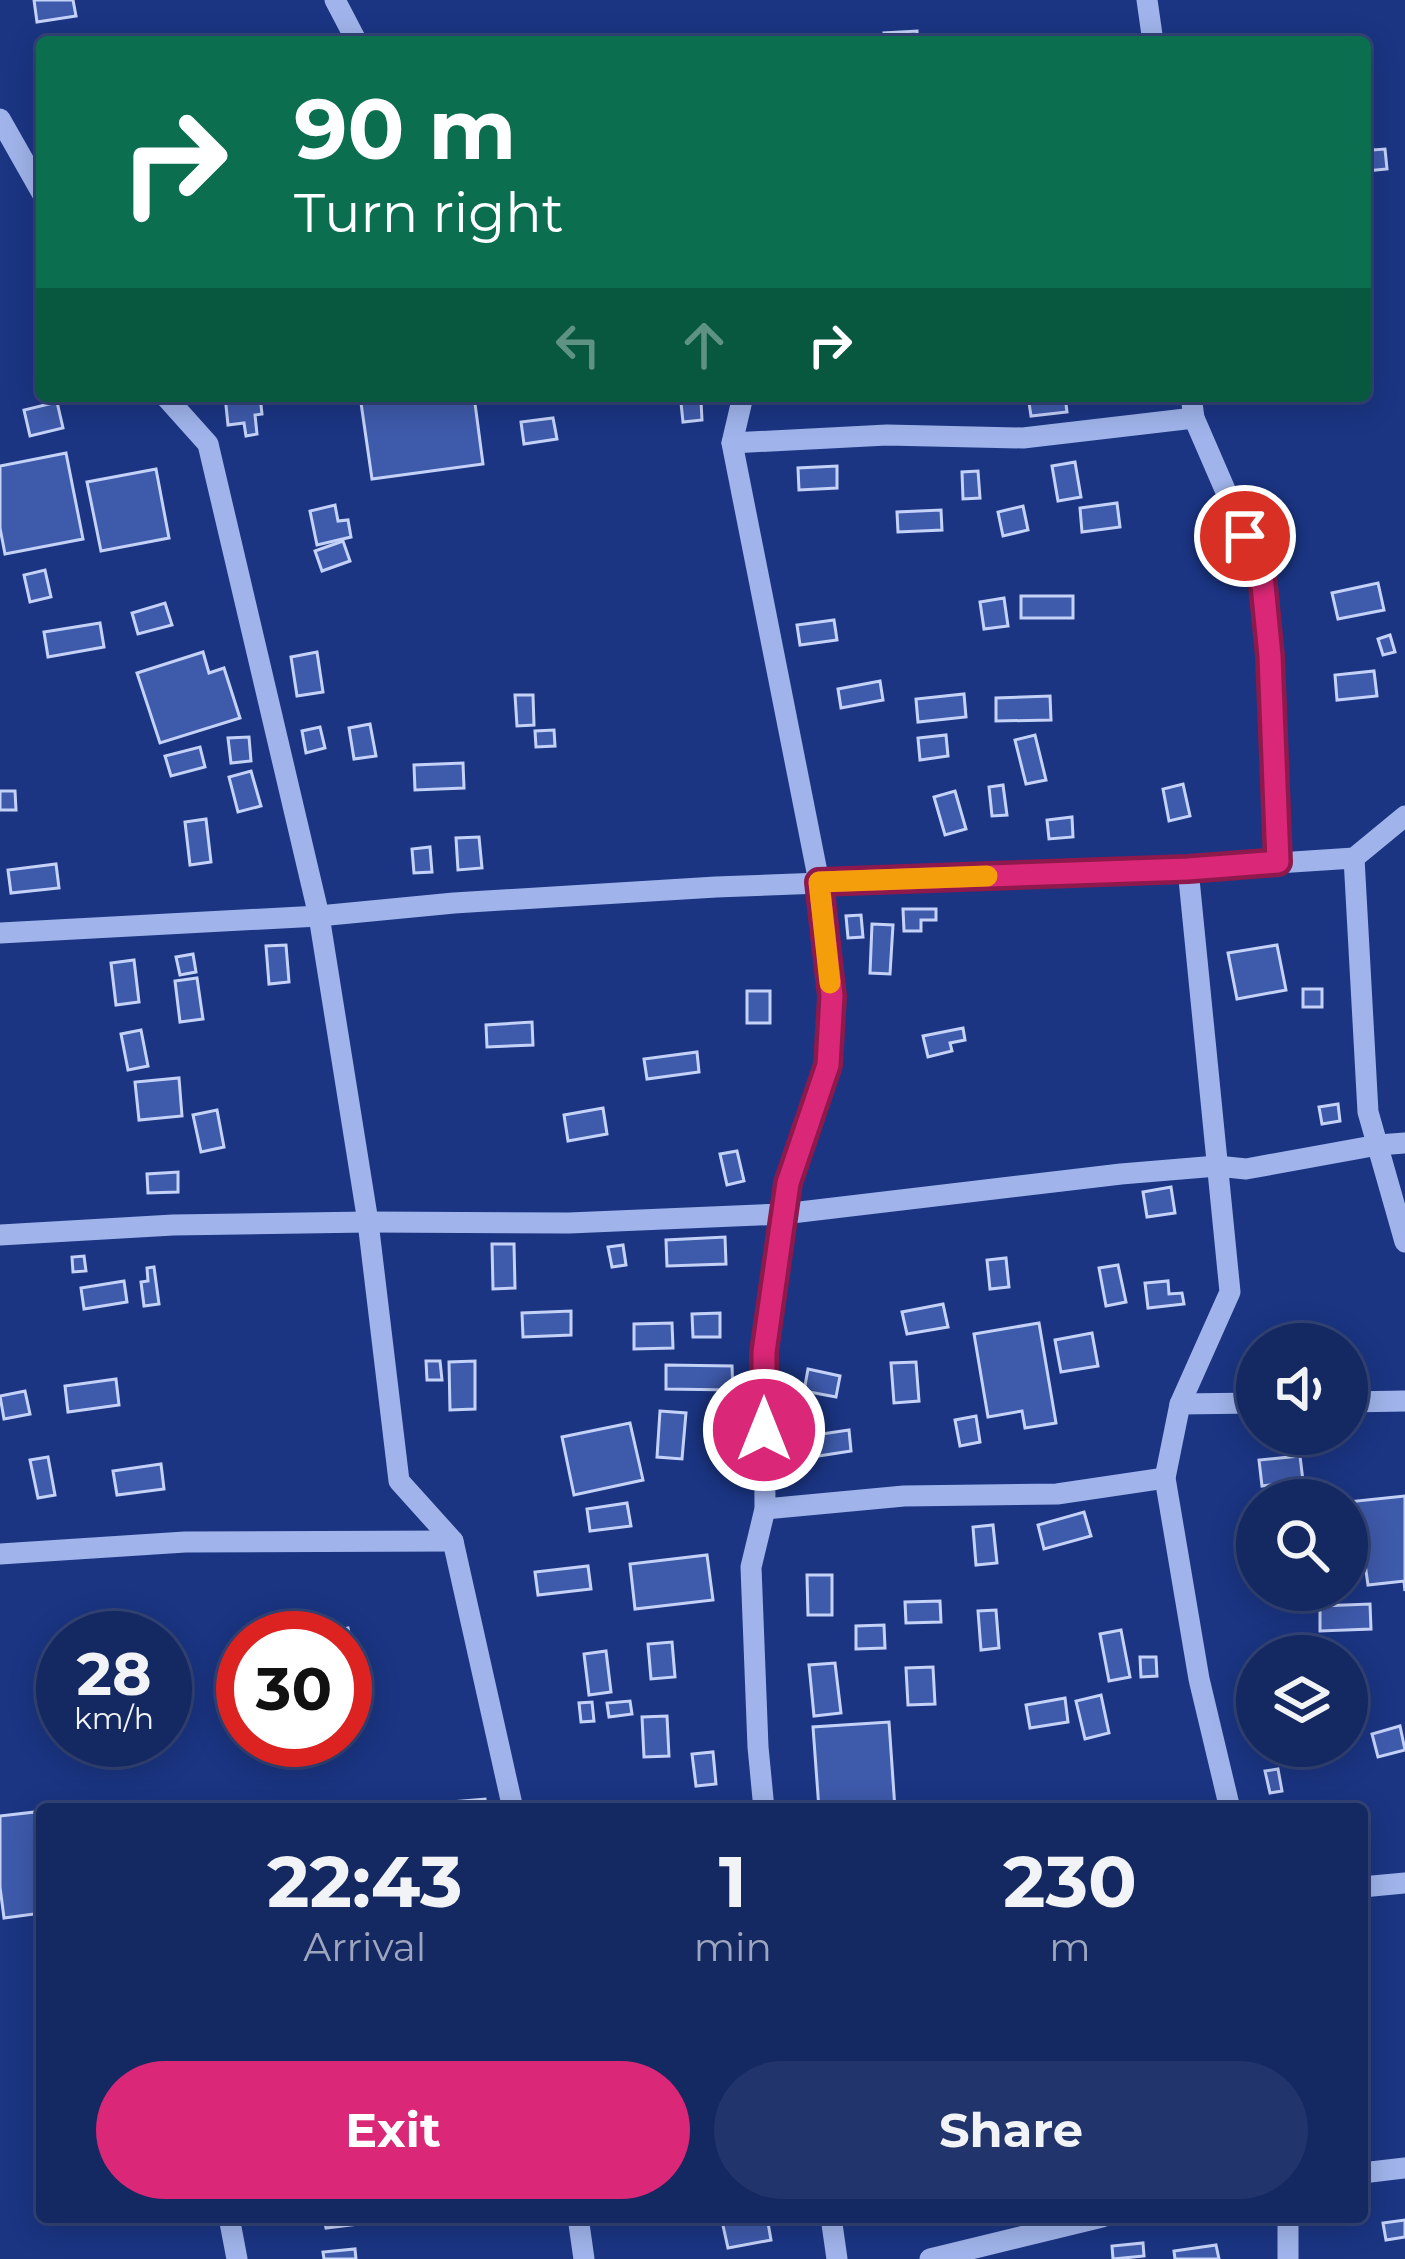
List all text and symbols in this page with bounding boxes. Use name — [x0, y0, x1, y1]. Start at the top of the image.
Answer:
text: 90 m — [294, 78, 516, 180]
icon: right — [96, 84, 252, 240]
text: Turn right — [294, 180, 564, 246]
icon: left — [545, 312, 611, 378]
icon: ahead — [671, 312, 737, 378]
icon: right — [797, 312, 863, 378]
pin — [1194, 485, 1296, 587]
icon: arrive — [1212, 503, 1278, 569]
map controls — [1236, 1323, 1368, 1767]
button: sound — [1236, 1323, 1368, 1455]
position arrow — [701, 1367, 827, 1493]
button: search — [1236, 1479, 1368, 1611]
speed limit sign: 30 — [216, 1611, 372, 1767]
button: layers — [1236, 1635, 1368, 1767]
text: 28 — [77, 1637, 152, 1710]
text: km/h — [74, 1700, 154, 1737]
text: 22:43 — [267, 1837, 463, 1925]
text: 1 — [719, 1837, 747, 1925]
text: 230 — [1003, 1837, 1137, 1925]
text: Arrival — [303, 1923, 426, 1971]
text: min — [694, 1923, 772, 1971]
text: m — [1049, 1923, 1091, 1971]
button: Exit — [96, 2061, 690, 2199]
button: Share — [714, 2061, 1308, 2199]

